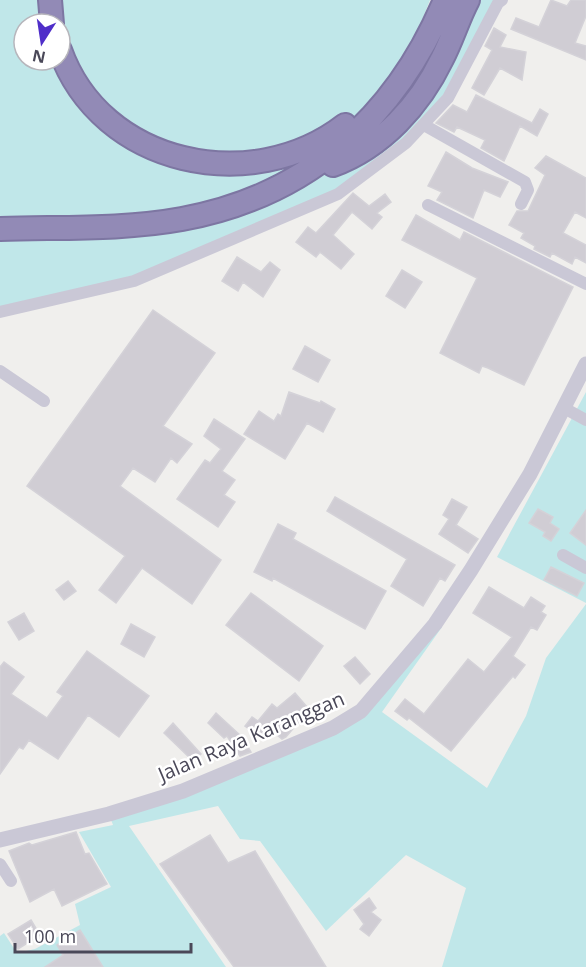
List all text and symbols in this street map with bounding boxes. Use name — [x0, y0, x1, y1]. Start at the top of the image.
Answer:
north arrow — [12, 12, 72, 72]
text: N — [30, 45, 48, 69]
street label: Jalan Raya Karanggan — [152, 685, 348, 788]
scale bar — [15, 916, 190, 954]
text: 100 m — [24, 924, 76, 948]

